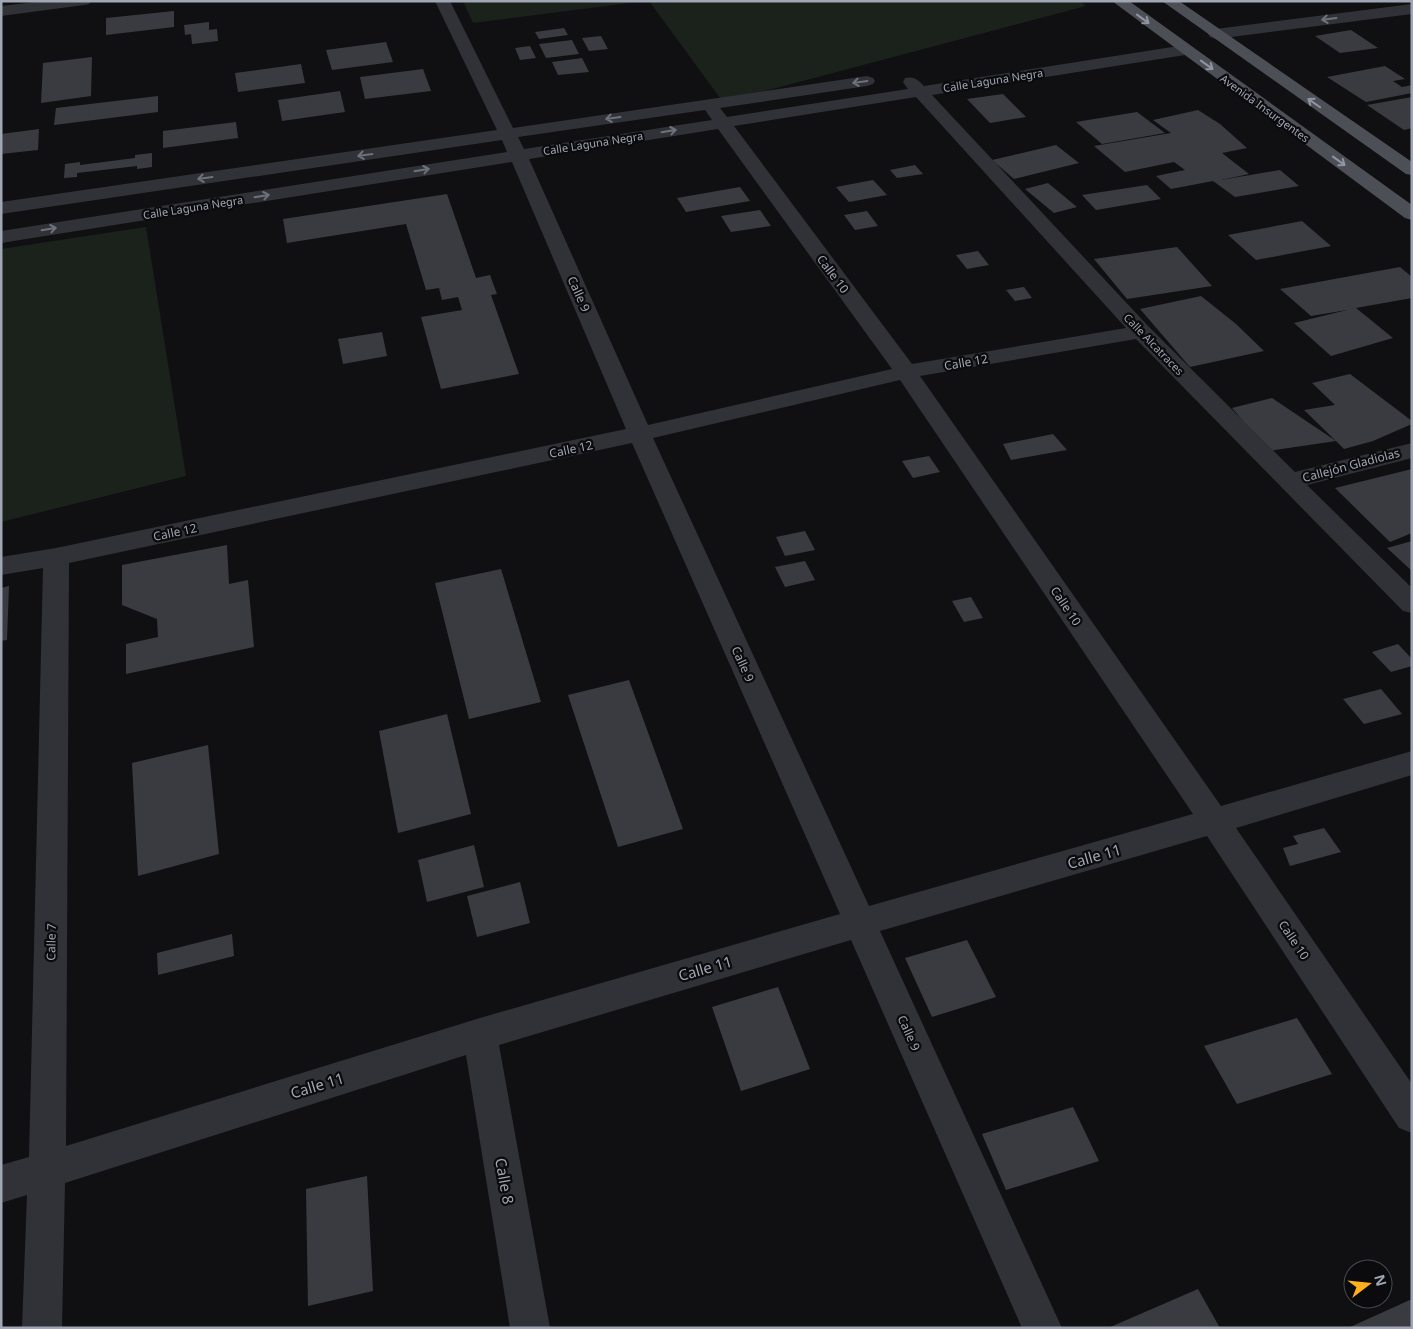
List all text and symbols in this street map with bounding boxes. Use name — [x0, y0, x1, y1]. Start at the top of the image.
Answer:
one-way arrow — [1136, 14, 1150, 24]
one-way arrow — [1321, 14, 1337, 24]
one-way arrow — [1200, 60, 1213, 71]
street label: Calle Laguna Negra — [942, 65, 1044, 95]
street label: Avenida Insurgentes — [1218, 71, 1312, 145]
one-way arrow — [852, 77, 868, 87]
one-way arrow — [1307, 98, 1321, 108]
one-way arrow — [605, 114, 621, 124]
one-way arrow — [661, 126, 677, 136]
street label: Calle Laguna Negra — [542, 128, 644, 158]
one-way arrow — [358, 150, 374, 160]
one-way arrow — [1332, 156, 1346, 166]
one-way arrow — [414, 165, 430, 175]
one-way arrow — [197, 173, 213, 183]
one-way arrow — [253, 190, 269, 200]
street label: Calle Laguna Negra — [142, 192, 244, 222]
one-way arrow — [41, 224, 57, 234]
street label: Calle 10 — [813, 251, 853, 297]
street label: Calle 9 — [564, 274, 594, 315]
street label: Calle Alcatraces — [1121, 310, 1187, 378]
street label: Calle 12 — [943, 350, 989, 374]
street label: Calle 12 — [548, 436, 594, 462]
street label: Callejón Gladiolas — [1300, 444, 1402, 486]
street label: Calle 12 — [152, 519, 198, 545]
street label: Calle 10 — [1047, 583, 1085, 629]
street label: Calle 9 — [728, 644, 758, 685]
street label: Calle 11 — [1065, 839, 1123, 873]
street label: Calle 10 — [1275, 917, 1313, 963]
street label: Calle 7 — [42, 923, 60, 961]
street label: Calle 11 — [676, 951, 734, 985]
street label: Calle 9 — [894, 1013, 924, 1054]
street label: Calle 11 — [288, 1067, 346, 1103]
street label: Calle 8 — [491, 1156, 519, 1206]
north arrow — [1343, 1259, 1393, 1309]
text: N — [1370, 1272, 1392, 1288]

